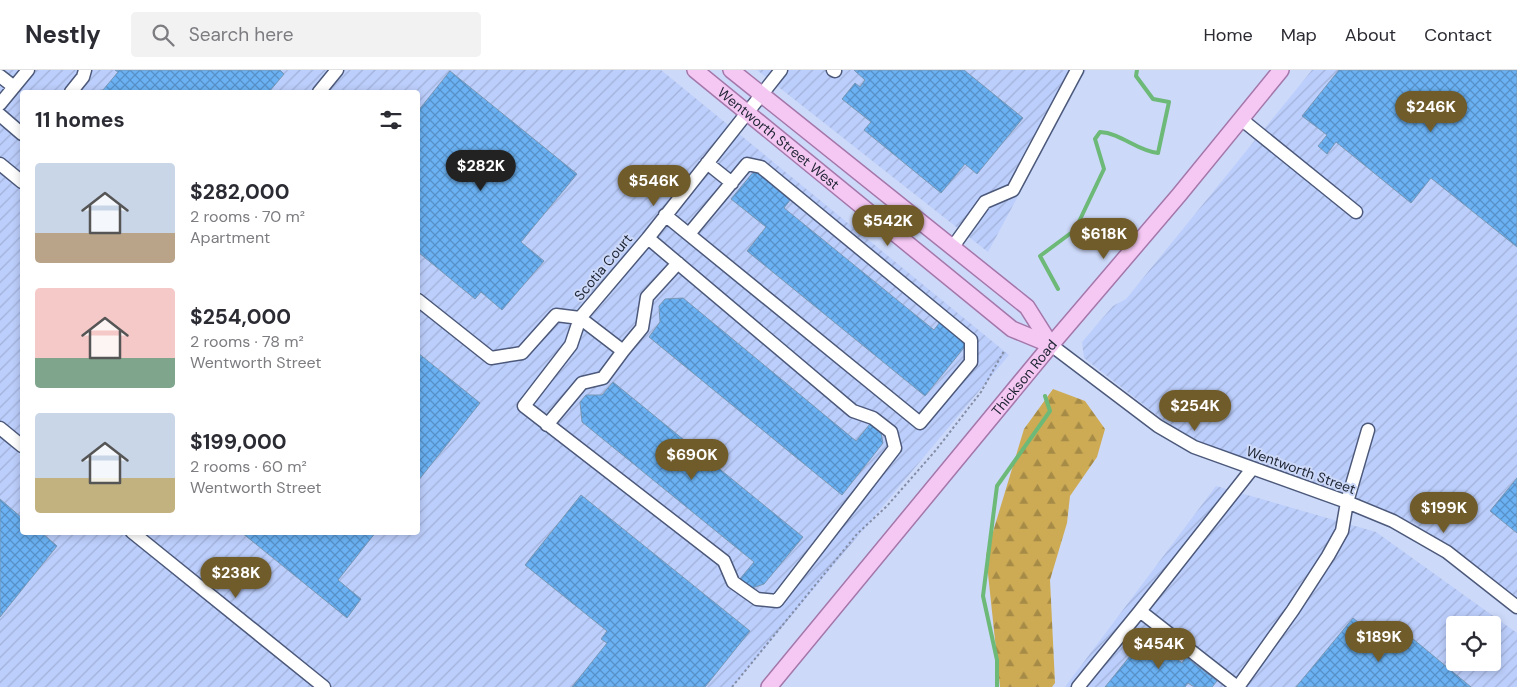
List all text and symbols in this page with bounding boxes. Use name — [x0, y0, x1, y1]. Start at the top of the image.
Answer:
search box — [131, 12, 481, 57]
text: Nestly — [25, 19, 101, 50]
icon: search — [149, 21, 177, 49]
text: Search here — [189, 22, 294, 47]
text: Home — [1203, 23, 1253, 47]
text: Map — [1281, 23, 1317, 47]
text: About — [1345, 23, 1396, 47]
text: Contact — [1424, 23, 1492, 47]
street label: Wentworth Street West — [714, 83, 843, 193]
pin: $246K — [1396, 90, 1466, 133]
text: $246K — [1406, 96, 1456, 117]
text: 11 homes — [35, 106, 125, 134]
icon: filters — [377, 106, 405, 134]
pin: $282K — [446, 150, 516, 192]
text: $282K — [457, 155, 505, 176]
pin: $546K — [619, 164, 689, 207]
text: $546K — [629, 170, 679, 191]
text: $282,000 — [190, 178, 289, 206]
icon: home — [75, 183, 135, 243]
pin: $542K — [853, 204, 923, 247]
text: 2 rooms · 70 m² — [190, 206, 305, 227]
text: $542K — [863, 210, 913, 231]
pin: $618K — [1069, 218, 1139, 260]
text: $618K — [1081, 223, 1127, 244]
text: Apartment — [190, 227, 270, 248]
street label: Scotia Court — [570, 230, 636, 304]
text: $254,000 — [190, 303, 291, 331]
icon: home — [75, 308, 135, 368]
text: 2 rooms · 78 m² — [190, 331, 304, 352]
street label: Thickson Road — [987, 336, 1061, 419]
text: Wentworth Street — [190, 352, 322, 373]
pin: $254K — [1160, 390, 1230, 432]
text: $254K — [1170, 395, 1220, 416]
text: $199,000 — [190, 428, 287, 456]
icon: home — [75, 433, 135, 493]
pin: $690K — [657, 438, 727, 481]
street label: Wentworth Street — [1244, 442, 1358, 498]
text: $690K — [666, 444, 718, 465]
text: 2 rooms · 60 m² — [190, 456, 307, 477]
text: Wentworth Street — [190, 477, 322, 498]
pin: $199K — [1409, 492, 1479, 534]
text: $199K — [1421, 497, 1467, 518]
pin: $238K — [201, 556, 271, 599]
text: $238K — [211, 562, 261, 583]
map controls — [1446, 616, 1501, 671]
button: locate — [1446, 616, 1501, 671]
pin: $189K — [1344, 620, 1414, 663]
text: $189K — [1356, 626, 1402, 647]
pin: $454K — [1124, 628, 1194, 670]
text: $454K — [1134, 633, 1184, 654]

